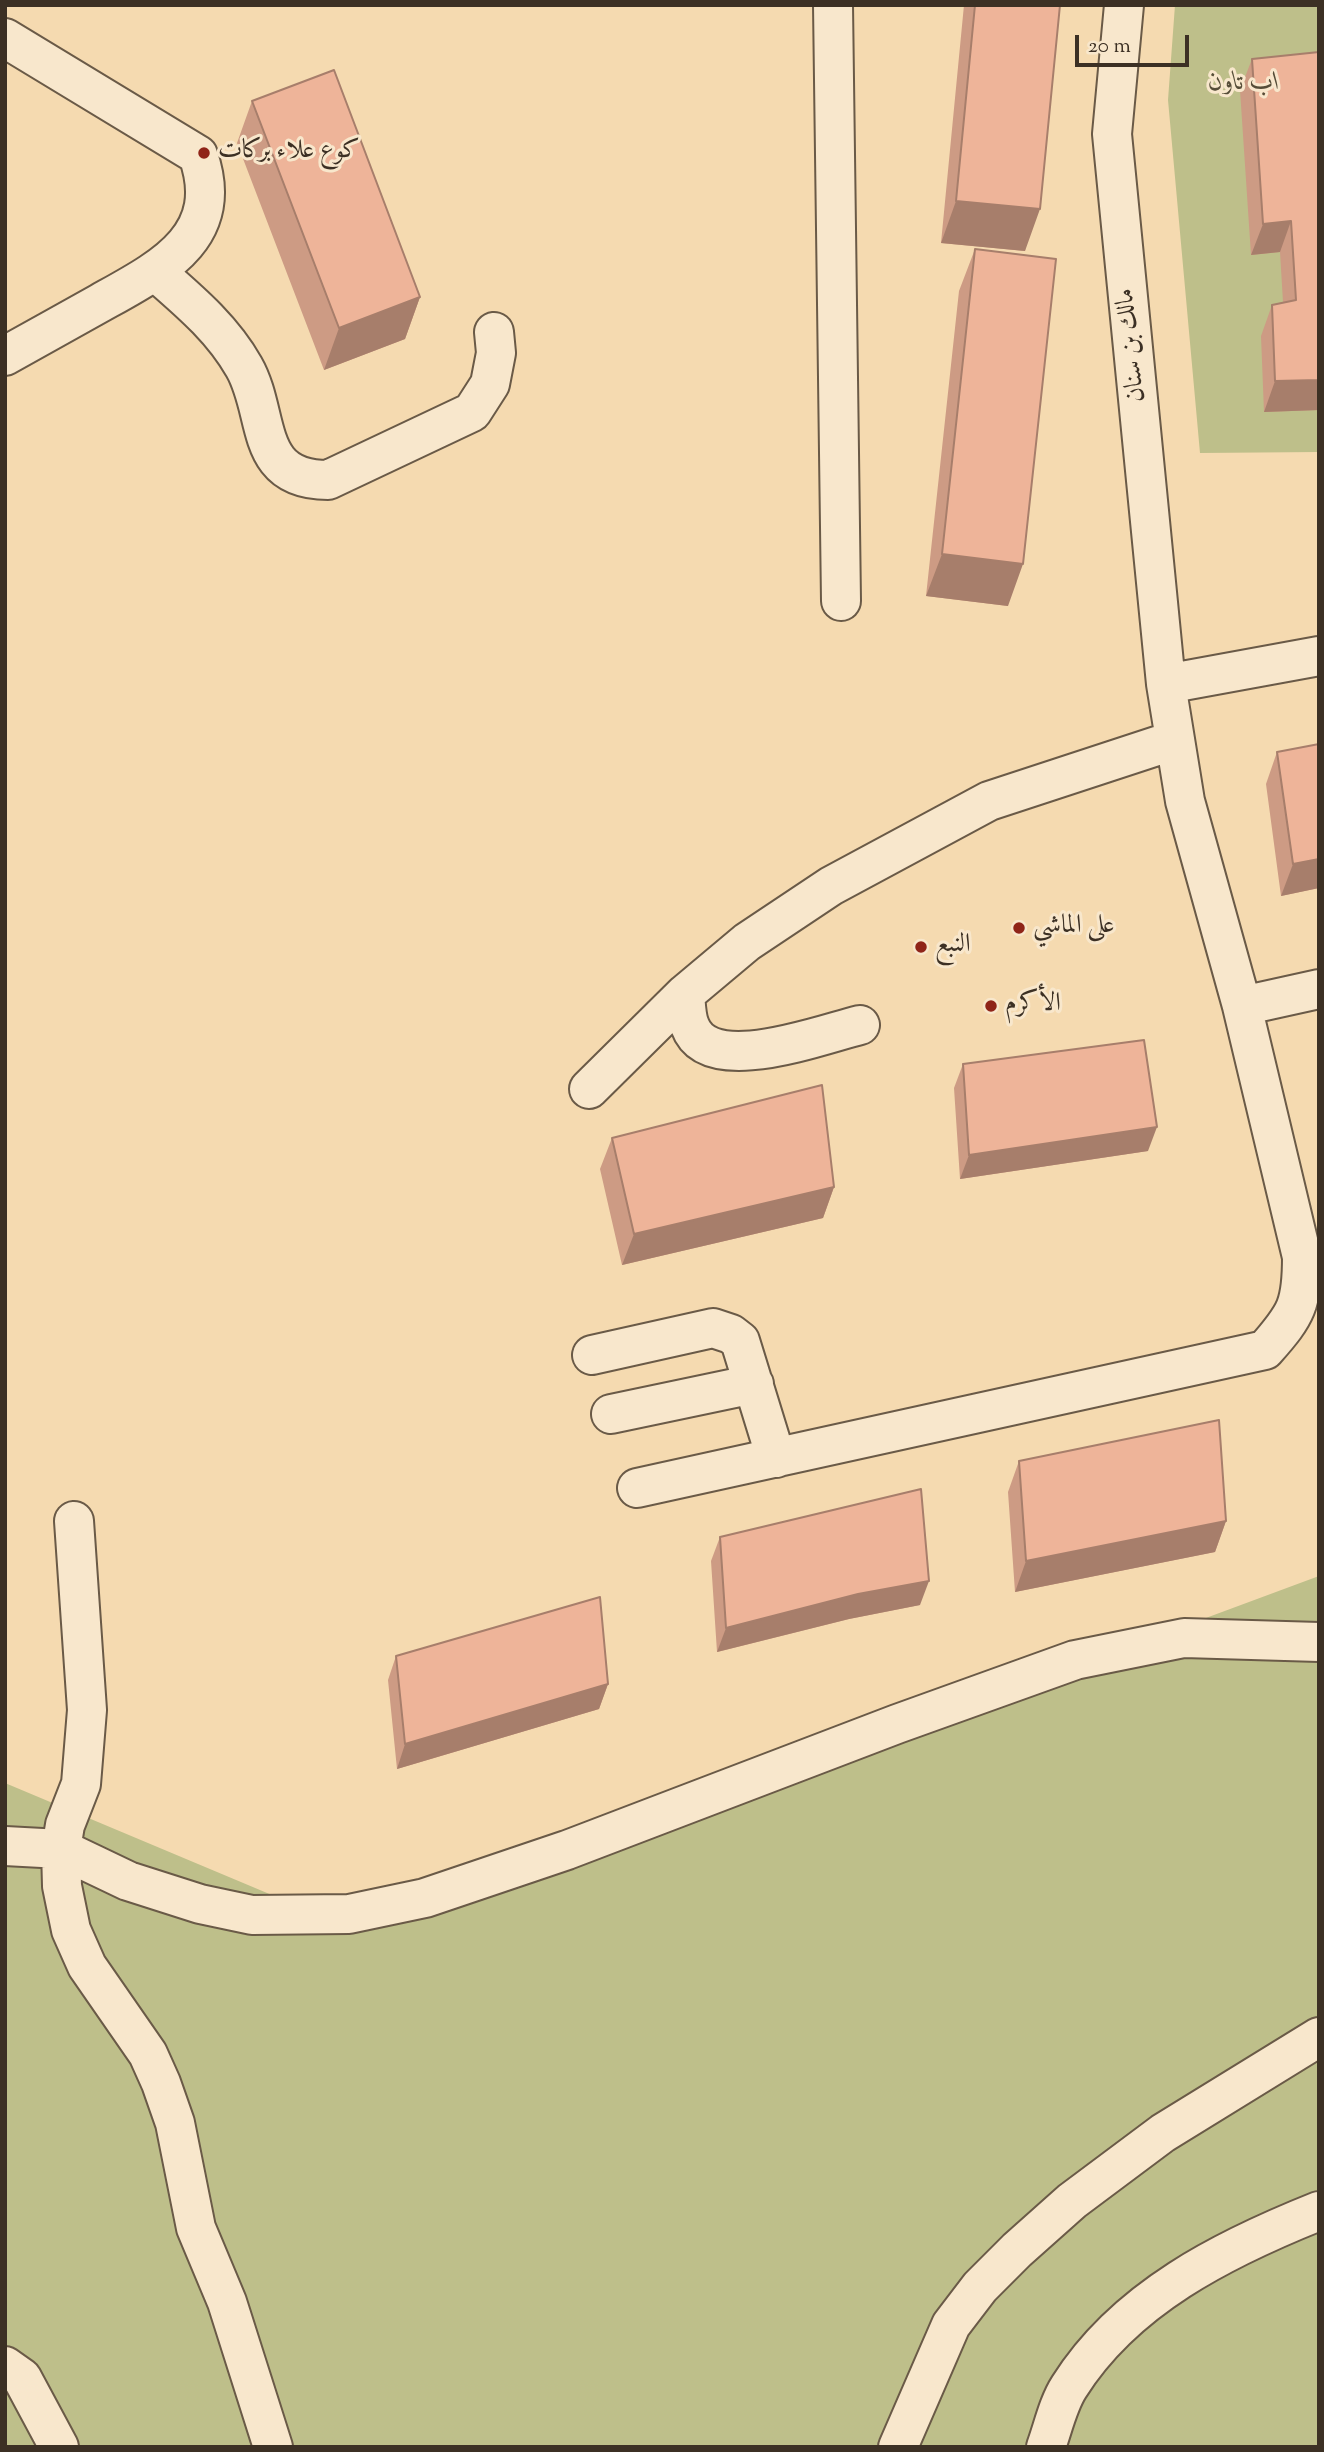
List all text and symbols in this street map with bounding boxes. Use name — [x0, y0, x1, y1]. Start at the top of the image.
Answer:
scale bar — [1079, 21, 1193, 65]
text: 20 m — [1088, 32, 1131, 62]
park label: اب تاون — [1208, 69, 1280, 101]
place label: كوع علاء بركات — [218, 137, 360, 169]
marker: كوع علاء بركات — [196, 145, 212, 161]
street label: مالك بن سنان — [1111, 286, 1155, 404]
place label: على الماشي — [1033, 912, 1115, 944]
marker: على الماشي — [1011, 920, 1027, 936]
place label: النبع — [935, 931, 971, 963]
marker: النبع — [913, 939, 929, 955]
place label: الأكرم — [1005, 990, 1061, 1022]
marker: الأكرم — [983, 998, 999, 1014]

